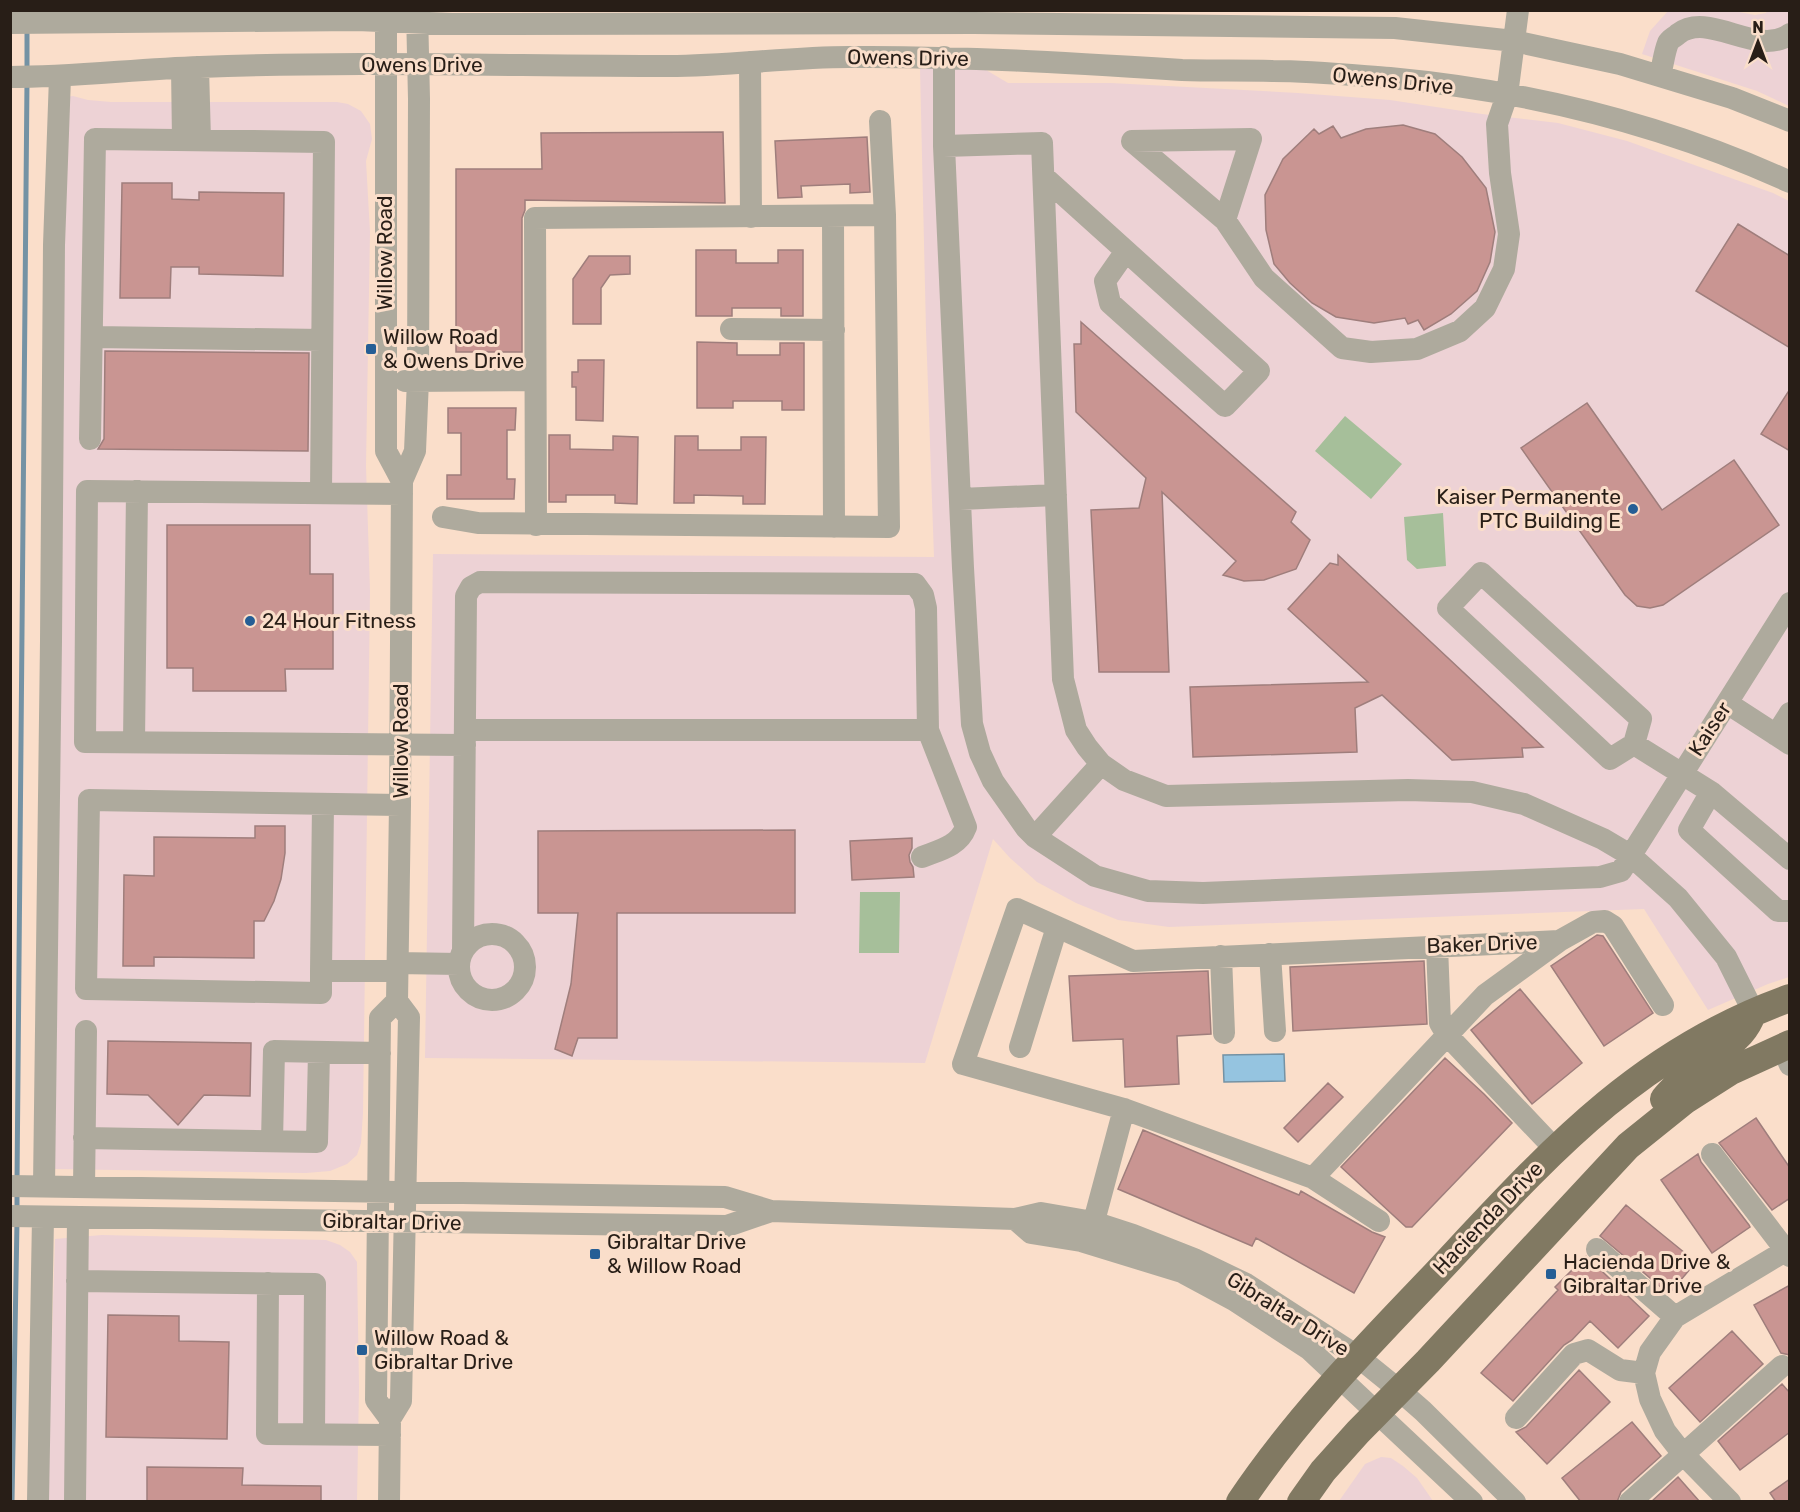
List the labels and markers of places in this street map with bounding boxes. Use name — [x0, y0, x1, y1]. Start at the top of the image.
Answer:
place label: Willow Road & Owens Drive — [383, 324, 524, 373]
marker: Willow Road & Owens Drive — [364, 342, 378, 356]
place label: Kaiser Permanente PTC Building E — [1436, 484, 1621, 533]
marker: Kaiser Permanente PTC Building E — [1626, 502, 1640, 516]
place label: 24 Hour Fitness — [262, 608, 416, 633]
marker: 24 Hour Fitness — [243, 614, 257, 628]
place label: Gibraltar Drive & Willow Road — [607, 1229, 746, 1278]
marker: Gibraltar Drive & Willow Road — [588, 1247, 602, 1261]
place label: Hacienda Drive & Gibraltar Drive — [1563, 1249, 1731, 1298]
marker: Hacienda Drive & Gibraltar Drive — [1544, 1267, 1558, 1281]
place label: Willow Road & Gibraltar Drive — [374, 1325, 513, 1374]
marker: Willow Road & Gibraltar Drive — [355, 1343, 369, 1357]

